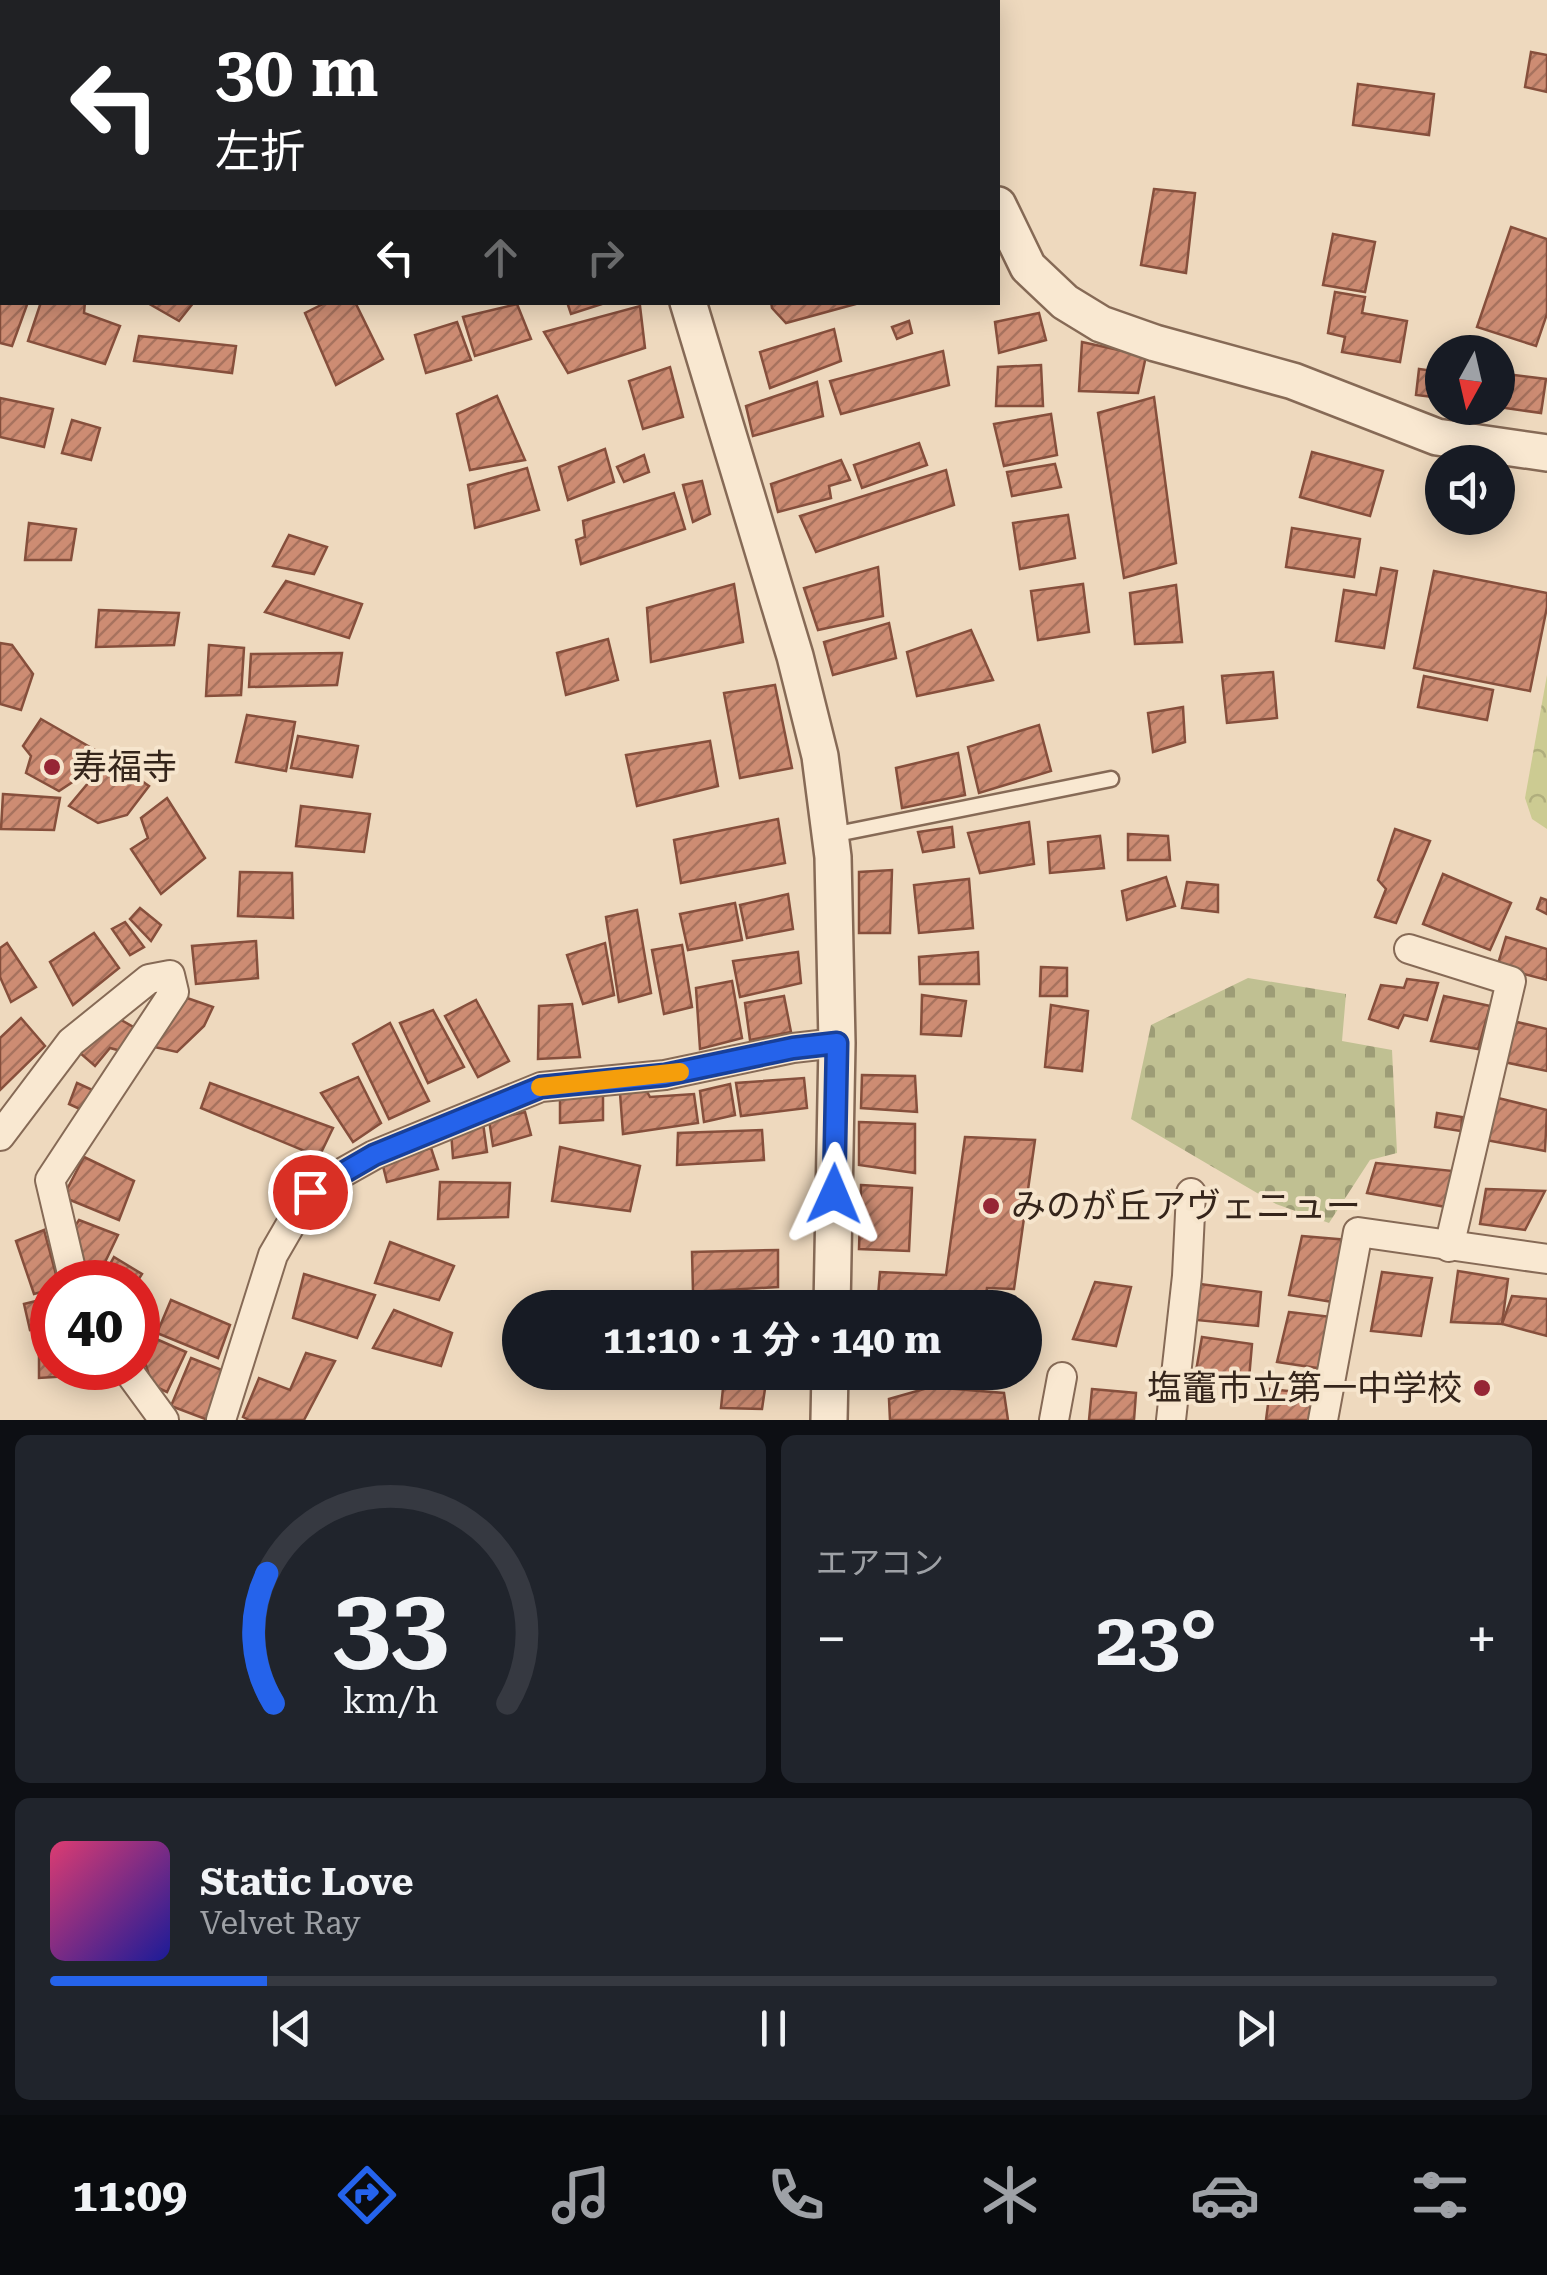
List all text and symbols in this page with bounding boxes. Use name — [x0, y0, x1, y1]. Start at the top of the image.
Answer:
text: 30 m — [215, 31, 379, 113]
icon: left — [50, 40, 180, 170]
text: 左折 — [215, 125, 305, 178]
icon: left — [368, 230, 423, 285]
icon: ahead — [473, 230, 528, 285]
icon: right — [578, 230, 633, 285]
north arrow — [1425, 335, 1515, 425]
map controls — [1425, 335, 1515, 535]
button: sound — [1425, 445, 1515, 535]
place label: 寿福寺 — [72, 747, 177, 788]
marker: 寿福寺 — [41, 756, 63, 778]
position arrow — [782, 1142, 886, 1246]
pin — [268, 1150, 353, 1235]
icon: arrive — [283, 1165, 338, 1220]
place label: みのが丘アヴェニュー — [1011, 1186, 1361, 1227]
marker: みのが丘アヴェニュー — [980, 1195, 1002, 1217]
speed limit sign: 40 — [30, 1260, 160, 1390]
text: 11:10 · 1 分 · 140 m — [603, 1318, 941, 1362]
place label: 塩竈市立第一中学校 — [1147, 1368, 1462, 1409]
marker: 塩竈市立第一中学校 — [1471, 1377, 1493, 1399]
text: エアコン — [816, 1544, 944, 1582]
text: 33 — [332, 1565, 449, 1686]
text: 23° — [1096, 1595, 1217, 1683]
text: − — [816, 1607, 847, 1671]
text: + — [1466, 1607, 1497, 1671]
text: km/h — [343, 1680, 438, 1722]
text: Static Love — [200, 1860, 413, 1904]
text: Velvet Ray — [200, 1904, 361, 1942]
icon: previous — [264, 2001, 319, 2056]
icon: pause — [746, 2001, 801, 2056]
icon: next — [1228, 2001, 1283, 2056]
icon: directions — [332, 2160, 402, 2230]
icon: music — [546, 2160, 616, 2230]
icon: phone — [761, 2160, 831, 2230]
icon: climate — [975, 2160, 1045, 2230]
icon: car — [1190, 2160, 1260, 2230]
icon: filters — [1405, 2160, 1475, 2230]
text: 11:09 — [72, 2169, 187, 2222]

